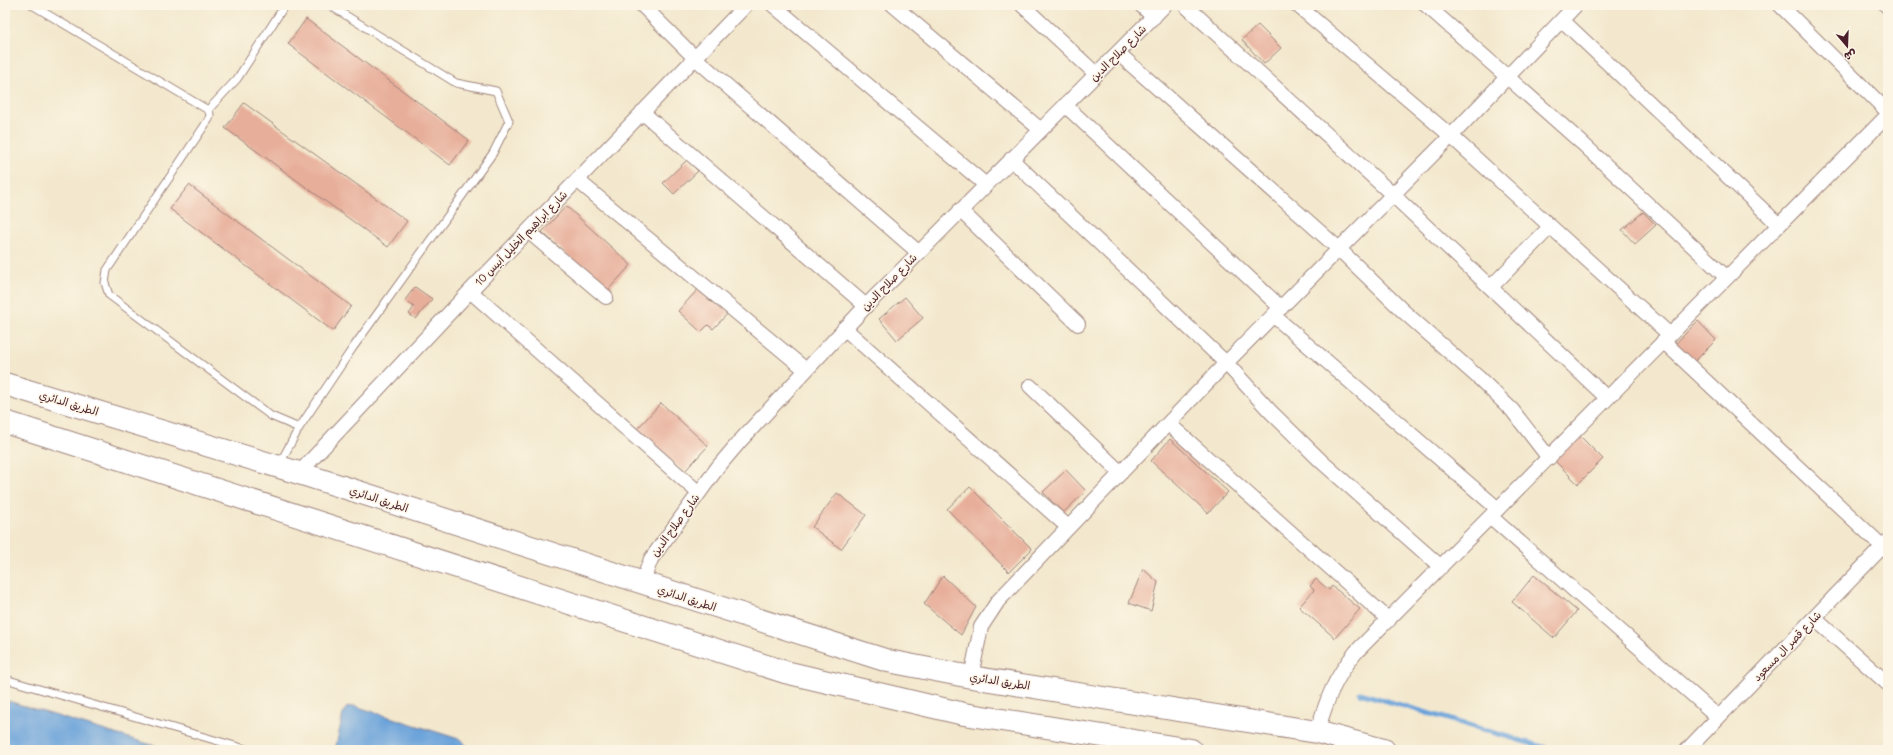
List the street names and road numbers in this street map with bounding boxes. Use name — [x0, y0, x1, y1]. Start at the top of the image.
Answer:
street label: شارع صلاح الدين — [1087, 22, 1151, 86]
street label: شارع ابراهيم الخليل أبيس 10 — [472, 187, 572, 290]
street label: شارع صلاح الدين — [858, 250, 921, 315]
street label: الطريق الدائري — [37, 387, 100, 421]
street label: الطريق الدائري — [347, 483, 410, 517]
street label: شارع صلاح الدين — [648, 491, 704, 560]
street label: الطريق الدائري — [655, 582, 718, 616]
street label: شارع قصر ال مسعود — [1750, 608, 1826, 686]
street label: الطريق الدائري — [968, 669, 1031, 695]

